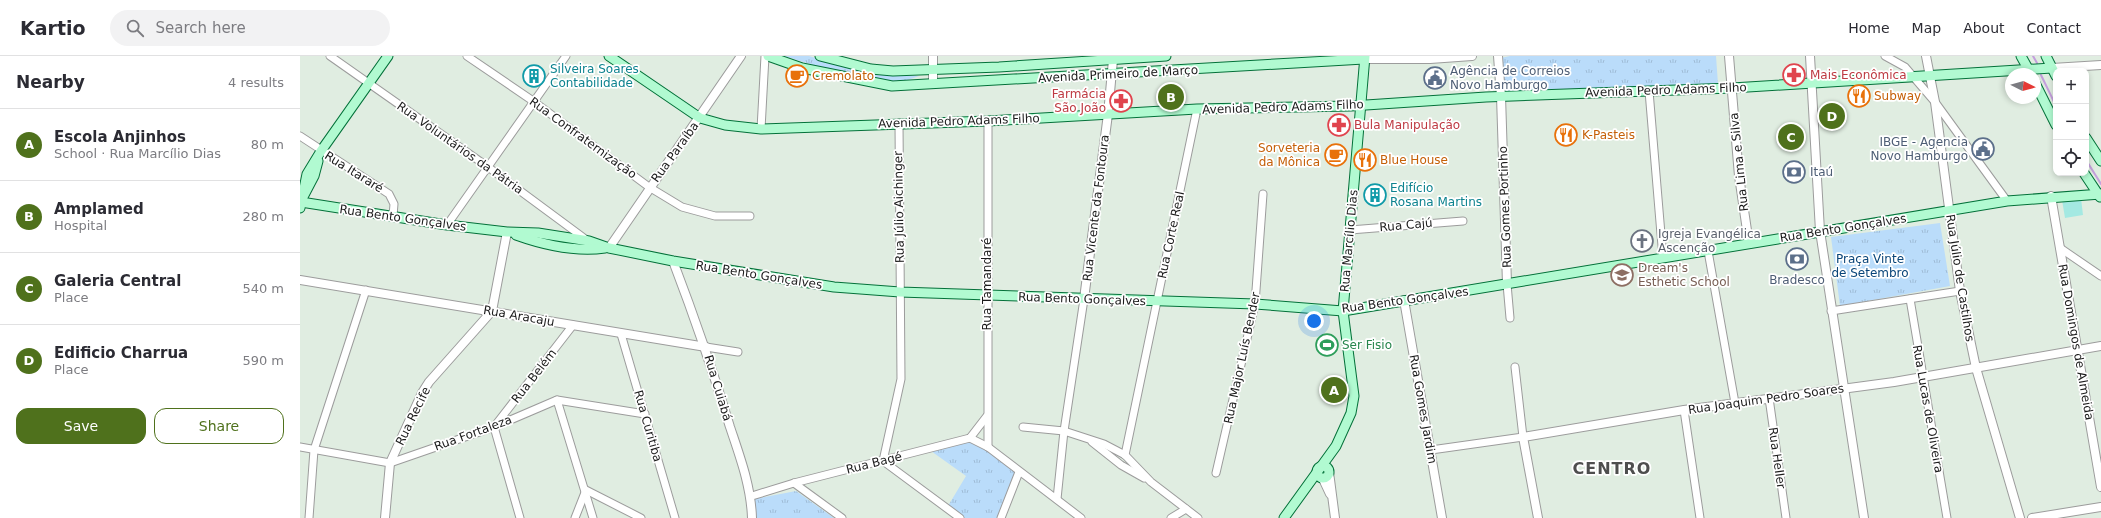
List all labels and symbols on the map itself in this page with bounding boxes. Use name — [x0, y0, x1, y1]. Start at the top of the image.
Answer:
place label: Silveira Soares Contabilidade — [550, 62, 639, 90]
pharmacy icon: Mais Econômica — [1781, 62, 1807, 88]
building icon: Silveira Soares Contabilidade — [521, 63, 547, 89]
cafe icon: Cremolato — [784, 63, 810, 89]
street label: Avenida Primeiro de Março — [1038, 63, 1198, 85]
place label: Agência de Correios Novo Hamburgo — [1450, 64, 1570, 92]
public building icon: Agência de Correios Novo Hamburgo — [1422, 65, 1448, 91]
place label: Mais Econômica — [1810, 68, 1907, 82]
north arrow — [2005, 68, 2041, 104]
place label: Cremolato — [812, 69, 874, 83]
street label: Avenida Pedro Adams Filho — [1585, 80, 1747, 100]
pin: B — [1158, 82, 1184, 112]
restaurant icon: Subway — [1846, 83, 1872, 109]
place label: Farmácia São João — [1052, 87, 1106, 115]
pharmacy icon: Farmácia São João — [1108, 88, 1134, 114]
place label: Subway — [1874, 89, 1921, 103]
street label: Rua Confraternização — [527, 94, 639, 182]
street label: Avenida Pedro Adams Filho — [1202, 97, 1364, 117]
street label: Rua Voluntários da Pátria — [394, 99, 526, 197]
pin: D — [1819, 101, 1845, 131]
street label: Avenida Pedro Adams Filho — [878, 111, 1040, 131]
pharmacy icon: Bula Manipulação — [1326, 112, 1352, 138]
street label: Rua Lima e Silva — [1727, 112, 1751, 212]
place label: Bula Manipulação — [1354, 118, 1460, 132]
street label: Rua Paraíba — [648, 119, 702, 185]
restaurant icon: K-Pasteis — [1553, 122, 1579, 148]
pin: C — [1778, 122, 1804, 152]
place label: K-Pasteis — [1582, 128, 1635, 142]
street label: Rua Vicente da Fontoura — [1080, 134, 1112, 282]
place label: IBGE - Agencia Novo Hamburgo — [1870, 135, 1968, 163]
public building icon: IBGE - Agencia Novo Hamburgo — [1970, 136, 1996, 162]
place label: Sorveteria da Mônica — [1258, 141, 1320, 169]
cafe icon: Sorveteria da Mônica — [1323, 142, 1349, 168]
street label: Rua Gomes Portinho — [1496, 146, 1514, 268]
restaurant icon: Blue House — [1352, 147, 1378, 173]
street label: Rua Itararé — [322, 148, 386, 196]
street label: Rua Júlio Aichinger — [891, 151, 907, 263]
place label: Blue House — [1380, 153, 1448, 167]
bank icon: Itaú — [1781, 159, 1807, 185]
place label: Itaú — [1810, 165, 1833, 179]
place label: Edifício Rosana Martins — [1390, 181, 1482, 209]
building icon: Edifício Rosana Martins — [1362, 182, 1388, 208]
street label: Rua Marcílio Dias — [1338, 189, 1360, 293]
street label: Rua Corte Real — [1155, 190, 1187, 280]
street label: Rua Bento Gonçalves — [339, 202, 467, 234]
street label: Rua Bento Gonçalves — [1779, 211, 1907, 245]
street label: Rua Júlio de Castilhos — [1943, 213, 1977, 343]
street label: Rua Cajú — [1379, 216, 1433, 234]
place label: Igreja Evangélica Ascenção — [1658, 227, 1761, 255]
church icon: Igreja Evangélica Ascenção — [1629, 228, 1655, 254]
street label: Rua Tamandaré — [980, 238, 994, 330]
bank icon: Bradesco — [1784, 246, 1810, 272]
park label: Praça Vinte de Setembro — [1831, 252, 1909, 280]
street label: Rua Bento Gonçalves — [695, 258, 823, 292]
place label: Dream's Esthetic School — [1638, 261, 1730, 289]
school or university icon: Dream's Esthetic School — [1609, 262, 1635, 288]
street label: Rua Domingos de Almeida — [2055, 263, 2097, 421]
place label: Bradesco — [1769, 273, 1825, 287]
street label: Rua Bento Gonçalves — [1341, 284, 1469, 316]
street label: Rua Bento Gonçalves — [1018, 290, 1146, 308]
street label: Rua Major Luís Bender — [1221, 291, 1263, 425]
street label: Rua Aracaju — [482, 303, 556, 329]
your location — [1304, 311, 1324, 331]
sports icon: Ser Fisio — [1314, 332, 1340, 358]
place label: Ser Fisio — [1342, 338, 1392, 352]
street label: Rua Lucas de Oliveira — [1910, 344, 1946, 474]
street label: Rua Belém — [509, 346, 559, 406]
street label: Rua Cuiabá — [701, 353, 735, 423]
street label: Rua Gomes Jardim — [1407, 353, 1439, 465]
pin: A — [1321, 375, 1347, 405]
street label: Rua Joaquim Pedro Soares — [1687, 381, 1845, 417]
street label: Rua Recife — [393, 384, 433, 448]
street label: Rua Curitiba — [631, 389, 665, 463]
street label: Rua Fortaleza — [432, 412, 514, 454]
street label: Rua Heller — [1766, 426, 1788, 490]
street label: Rua Bagé — [845, 449, 903, 477]
district label: CENTRO — [1573, 459, 1651, 478]

